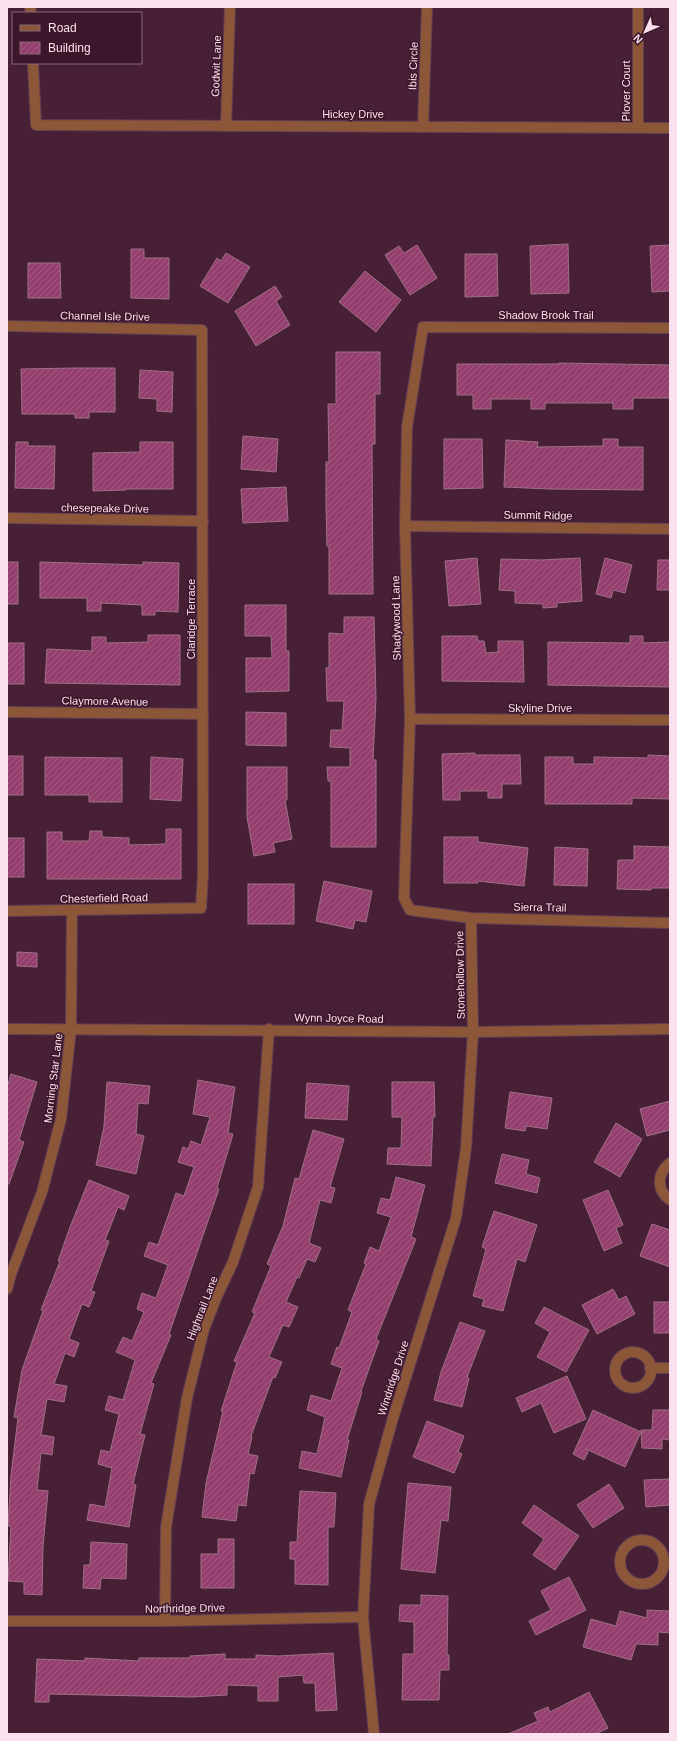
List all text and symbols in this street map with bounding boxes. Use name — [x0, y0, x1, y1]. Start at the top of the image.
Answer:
legend — [12, 12, 142, 64]
north arrow — [625, 12, 665, 52]
text: Road — [48, 21, 77, 35]
text: N — [631, 32, 645, 46]
street label: Godwit Lane — [209, 35, 223, 97]
text: Building — [48, 41, 91, 55]
street label: Ibis Circle — [406, 42, 420, 90]
street label: Plover Court — [620, 60, 632, 122]
street label: Hickey Drive — [322, 108, 384, 120]
street label: Channel Isle Drive — [60, 309, 150, 323]
street label: Shadow Brook Trail — [498, 309, 594, 321]
street label: chesepeake Drive — [61, 501, 149, 515]
street label: Summit Ridge — [503, 508, 573, 522]
street label: Shadywood Lane — [389, 575, 403, 661]
street label: Claridge Terrace — [185, 579, 197, 659]
street label: Claymore Avenue — [62, 694, 148, 708]
street label: Skyline Drive — [508, 702, 572, 714]
street label: Chesterfield Road — [60, 891, 148, 905]
street label: Sierra Trail — [513, 901, 567, 913]
street label: Stonehollow Drive — [453, 931, 467, 1019]
street label: Wynn Joyce Road — [294, 1011, 384, 1025]
street label: Morning Star Lane — [42, 1032, 64, 1124]
street label: Hightrail Lane — [184, 1274, 220, 1342]
street label: Windridge Drive — [375, 1339, 411, 1417]
street label: Northridge Drive — [145, 1601, 225, 1615]

